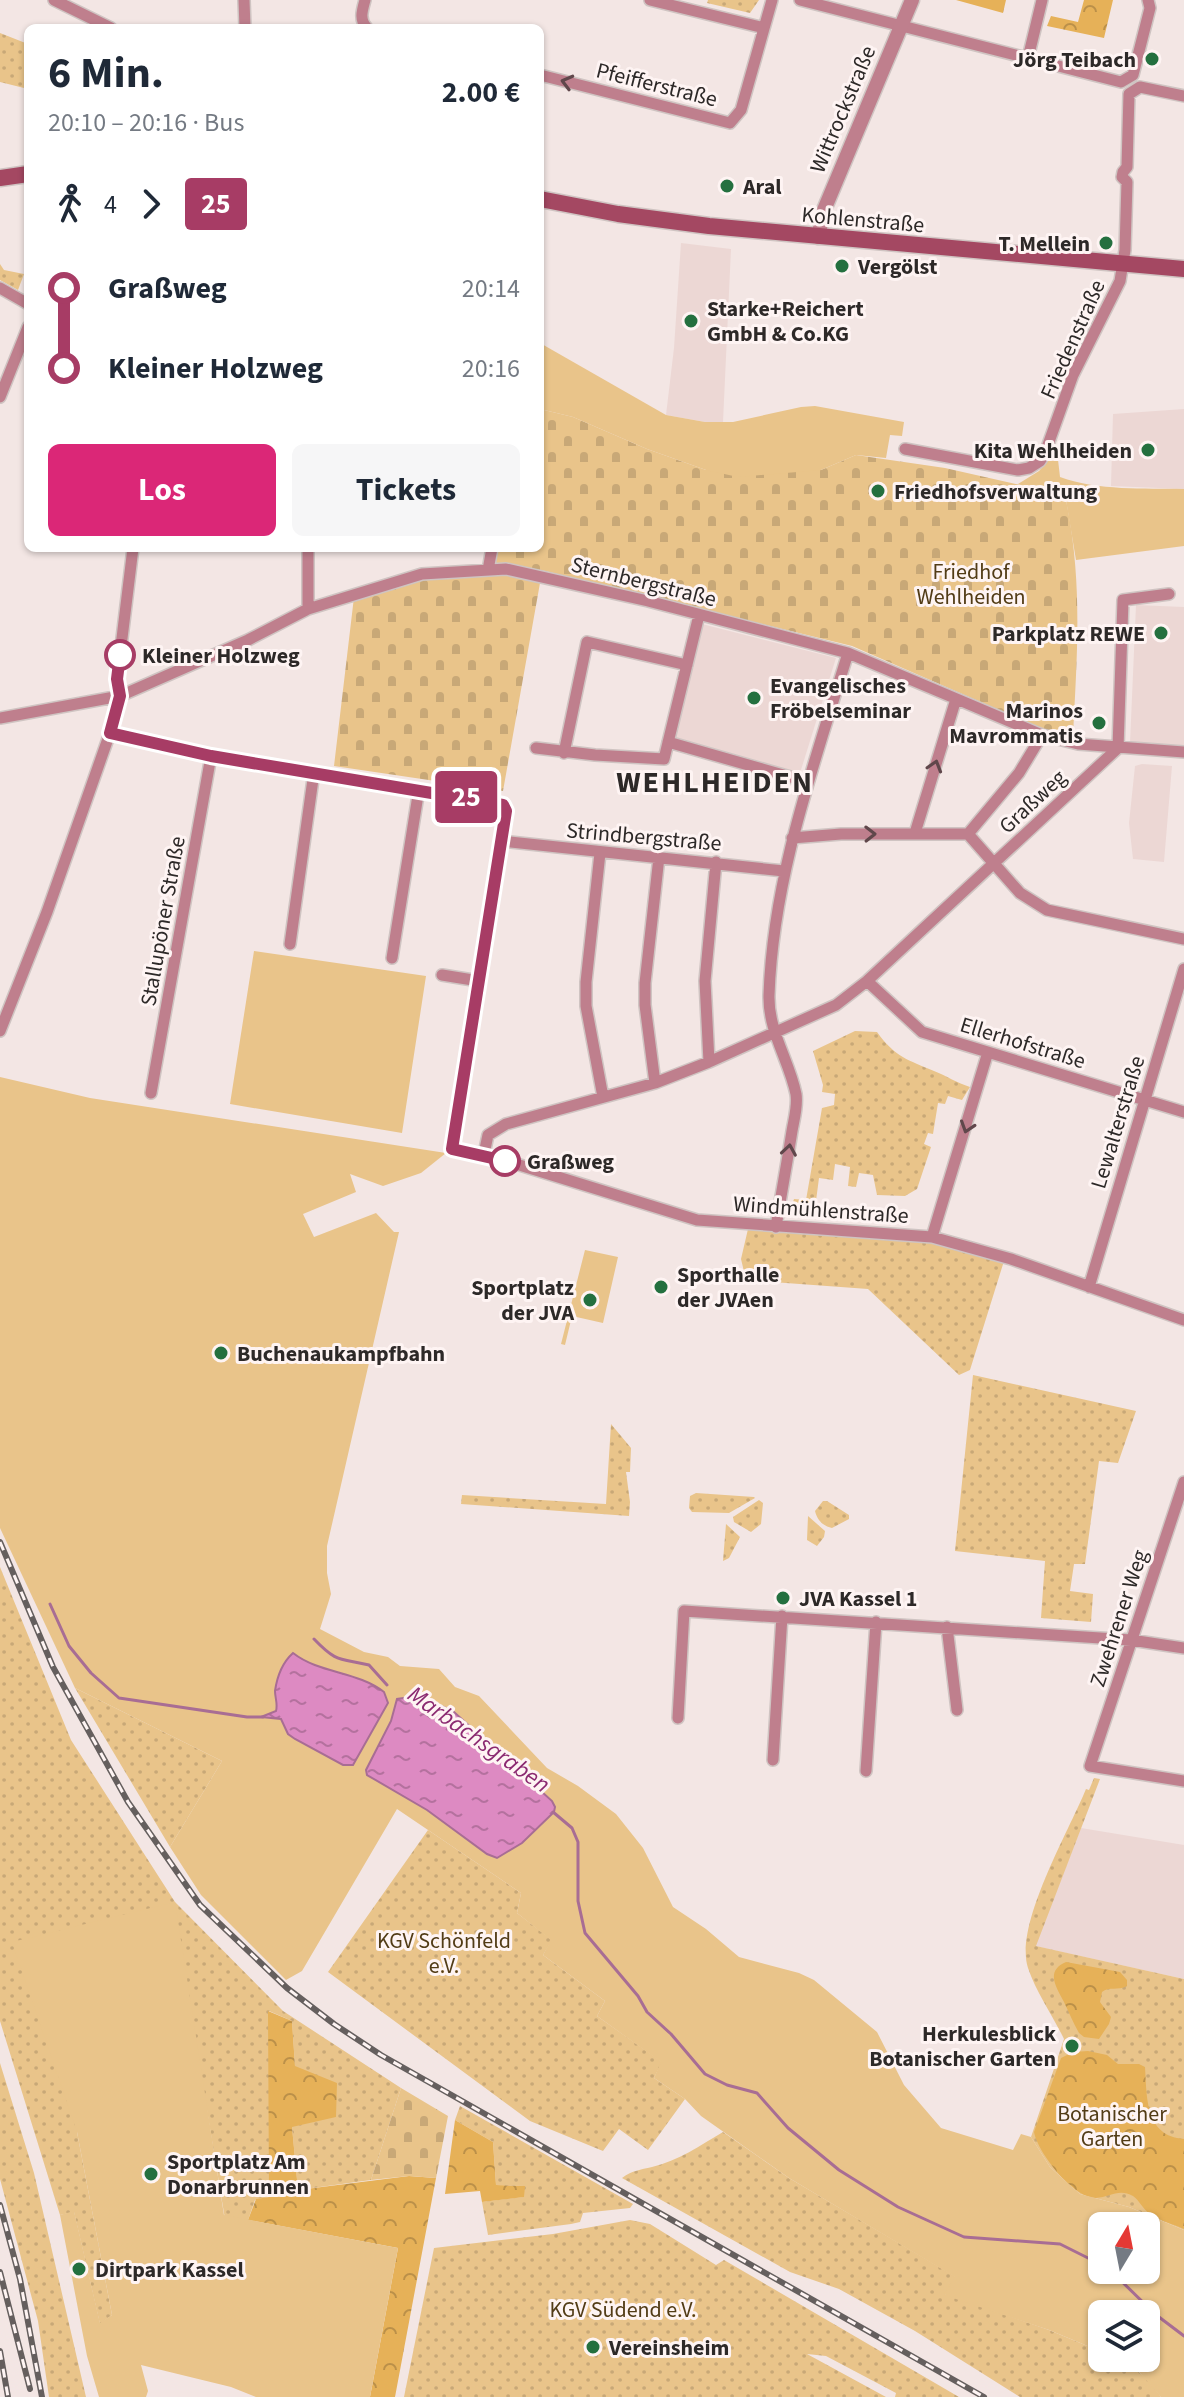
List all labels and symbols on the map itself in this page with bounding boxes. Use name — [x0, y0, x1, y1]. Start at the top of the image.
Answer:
street label: Wittrockstraße — [802, 41, 884, 178]
place label: Jörg Teibach — [1013, 44, 1136, 76]
marker: Jörg Teibach — [1143, 50, 1161, 68]
street label: Pfeifferstraße — [593, 54, 721, 116]
one-way arrow — [560, 75, 574, 92]
place label: Aral — [742, 171, 782, 203]
marker: Aral — [718, 177, 736, 195]
street label: Kohlenstraße — [800, 199, 926, 241]
place label: T. Mellein — [999, 228, 1090, 260]
marker: T. Mellein — [1097, 234, 1115, 252]
place label: Vergölst — [857, 251, 938, 283]
marker: Vergölst — [833, 257, 851, 275]
street label: Friedenstraße — [1032, 275, 1114, 404]
place label: Starke+Reichert GmbH & Co.KG — [707, 293, 864, 350]
marker: Starke+Reichert GmbH & Co.KG — [682, 312, 700, 330]
place label: Kita Wehlheiden — [974, 435, 1132, 467]
marker: Kita Wehlheiden — [1139, 441, 1157, 459]
place label: Friedhofsverwaltung — [894, 476, 1097, 508]
marker: Friedhofsverwaltung — [869, 482, 887, 500]
street label: Sternbergstraße — [568, 548, 720, 615]
park label: Friedhof Wehlheiden — [916, 556, 1026, 613]
place label: Parkplatz REWE — [992, 618, 1145, 650]
marker: Parkplatz REWE — [1152, 624, 1170, 642]
marker: Kleiner Holzweg — [105, 640, 135, 670]
place label: Kleiner Holzweg — [142, 640, 300, 672]
place label: Evangelisches Fröbelseminar — [770, 670, 911, 727]
marker: Evangelisches Fröbelseminar — [745, 689, 763, 707]
place label: Marinos Mavrommatis — [949, 695, 1083, 752]
marker: Marinos Mavrommatis — [1090, 714, 1108, 732]
one-way arrow — [926, 759, 942, 773]
district label: WEHLHEIDEN — [616, 761, 814, 804]
street label: Graßweg — [992, 762, 1073, 841]
line badge: 25 — [430, 771, 502, 823]
street label: Strindbergstraße — [565, 814, 723, 860]
one-way arrow — [864, 825, 877, 842]
street label: Stallupöner Straße — [132, 834, 194, 1009]
street label: Ellerhofstraße — [956, 1009, 1089, 1077]
street label: Lewalterstraße — [1083, 1052, 1153, 1193]
one-way arrow — [960, 1119, 976, 1133]
one-way arrow — [780, 1143, 797, 1157]
marker: Graßweg — [490, 1146, 520, 1176]
place label: Graßweg — [527, 1146, 614, 1178]
street label: Windmühlenstraße — [732, 1188, 910, 1232]
place label: Sporthalle der JVAen — [677, 1259, 779, 1316]
place label: Sportplatz der JVA — [471, 1272, 574, 1329]
marker: Sporthalle der JVAen — [652, 1278, 670, 1296]
marker: Sportplatz der JVA — [581, 1291, 599, 1309]
place label: Buchenaukampfbahn — [237, 1338, 445, 1370]
marker: Buchenaukampfbahn — [212, 1344, 230, 1362]
street label: Zwehrener Weg — [1082, 1546, 1156, 1691]
place label: JVA Kassel 1 — [799, 1583, 917, 1615]
marker: JVA Kassel 1 — [774, 1589, 792, 1607]
water label: Marbachsgraben — [400, 1677, 557, 1802]
park label: KGV Schönfeld e.V. — [377, 1925, 511, 1982]
place label: Herkulesblick Botanischer Garten — [869, 2018, 1056, 2075]
marker: Herkulesblick Botanischer Garten — [1063, 2037, 1081, 2055]
park label: Botanischer Garten — [1057, 2098, 1167, 2155]
place label: Sportplatz Am Donarbrunnen — [167, 2146, 309, 2203]
marker: Sportplatz Am Donarbrunnen — [142, 2165, 160, 2183]
north arrow — [1088, 2212, 1160, 2284]
place label: Dirtpark Kassel — [95, 2254, 244, 2286]
marker: Dirtpark Kassel — [70, 2260, 88, 2278]
park label: KGV Südend e.V. — [549, 2294, 697, 2326]
place label: Vereinsheim — [608, 2332, 729, 2364]
marker: Vereinsheim — [584, 2338, 602, 2356]

